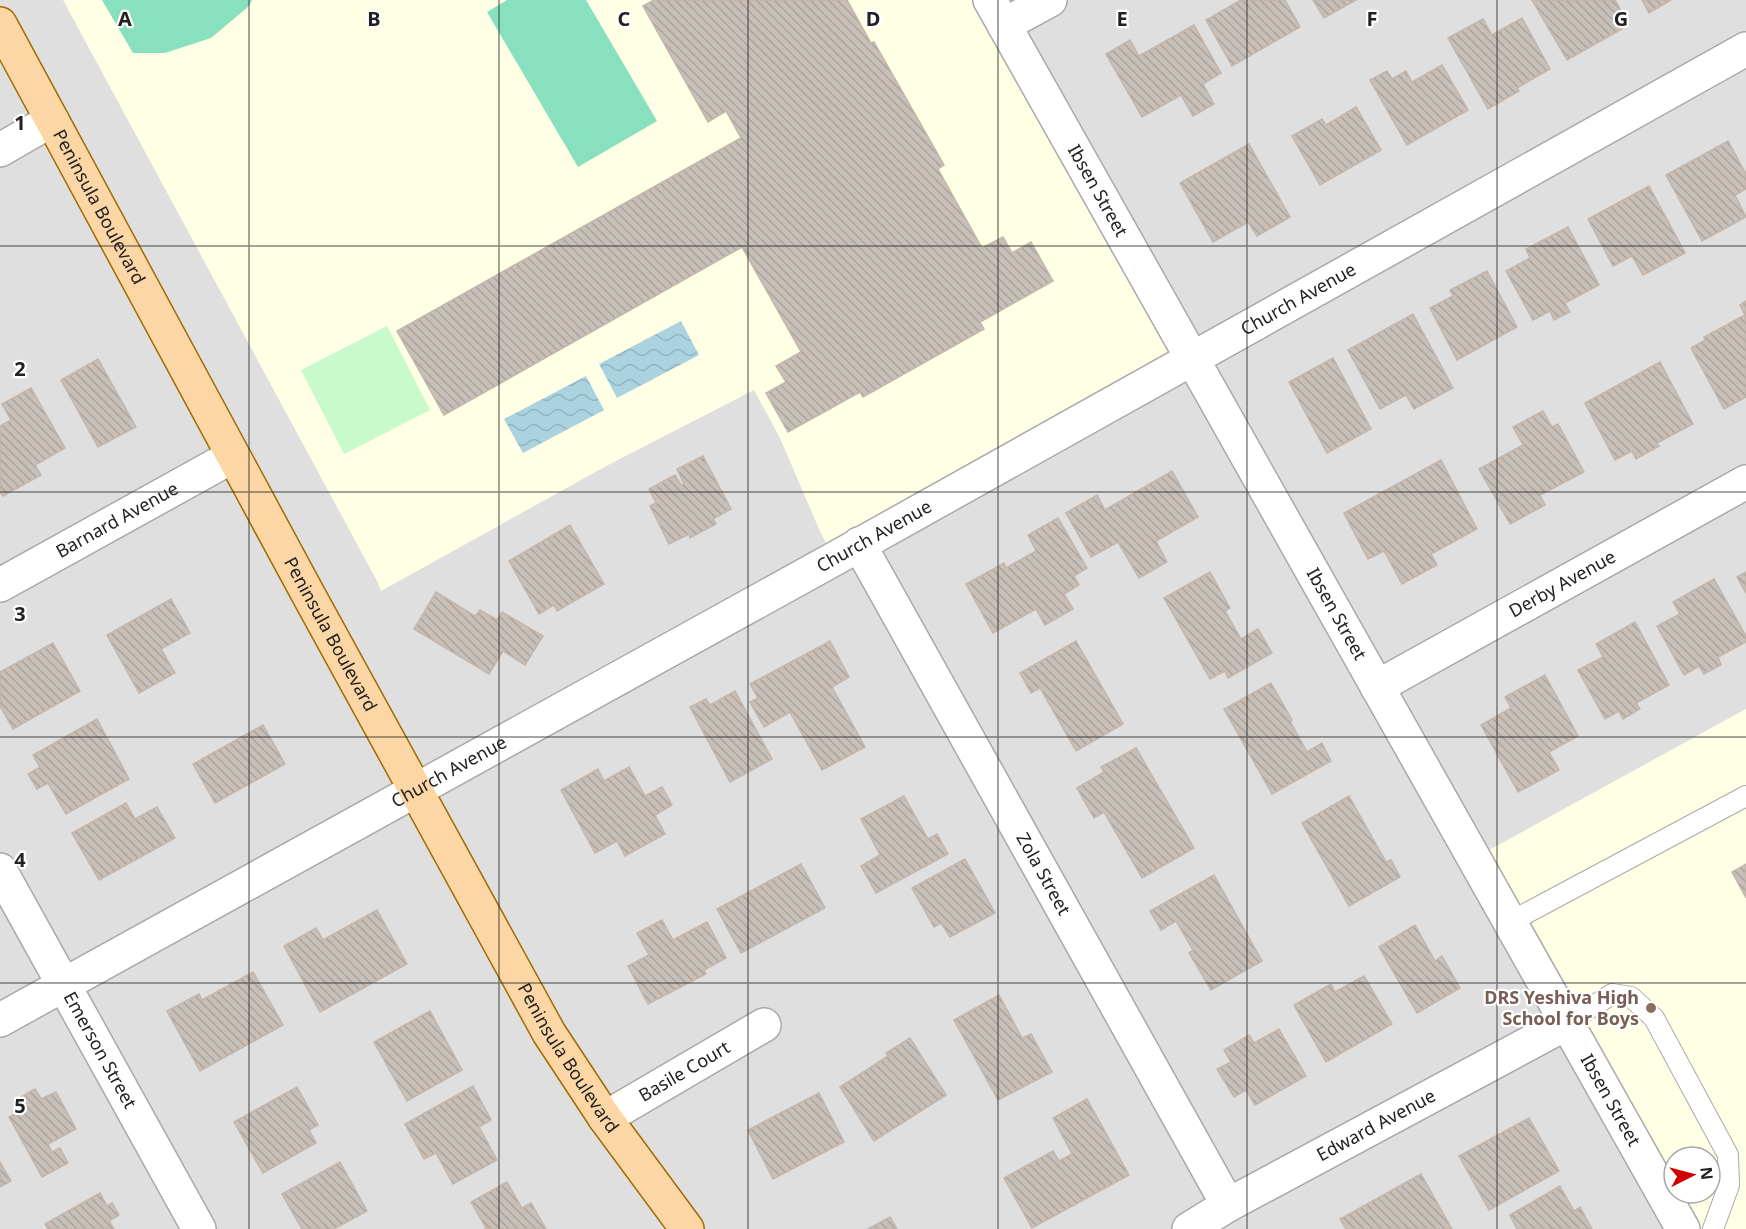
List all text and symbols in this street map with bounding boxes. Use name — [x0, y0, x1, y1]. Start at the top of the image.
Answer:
text: A — [118, 5, 132, 32]
text: B — [367, 5, 381, 32]
text: C — [618, 5, 631, 32]
text: D — [866, 5, 880, 32]
text: E — [1116, 5, 1128, 32]
text: F — [1367, 5, 1377, 32]
text: G — [1614, 5, 1628, 32]
text: 1 — [14, 109, 26, 136]
street label: Peninsula Boulevard — [48, 125, 151, 288]
street label: Ibsen Street — [1063, 140, 1134, 241]
street label: Church Avenue — [1236, 257, 1360, 340]
text: 2 — [14, 355, 26, 382]
street label: Barnard Avenue — [51, 476, 182, 563]
street label: Church Avenue — [812, 494, 936, 577]
street label: Derby Avenue — [1504, 544, 1619, 622]
street label: Peninsula Boulevard — [279, 552, 383, 715]
street label: Ibsen Street — [1302, 563, 1373, 664]
text: 3 — [14, 600, 26, 627]
street label: Church Avenue — [386, 729, 510, 813]
street label: Zola Street — [1011, 828, 1077, 920]
text: 4 — [14, 846, 26, 873]
street label: Peninsula Boulevard — [513, 978, 625, 1137]
place label: DRS Yeshiva High School for Boys — [1484, 985, 1639, 1030]
street label: Emerson Street — [59, 987, 143, 1113]
marker: DRS Yeshiva High School for Boys — [1644, 1001, 1658, 1015]
street label: Basile Court — [634, 1034, 734, 1107]
street label: Ibsen Street — [1576, 1049, 1647, 1150]
street label: Edward Avenue — [1312, 1083, 1439, 1166]
text: 5 — [14, 1092, 26, 1119]
north arrow — [1662, 1145, 1722, 1205]
text: N — [1695, 1166, 1719, 1181]

